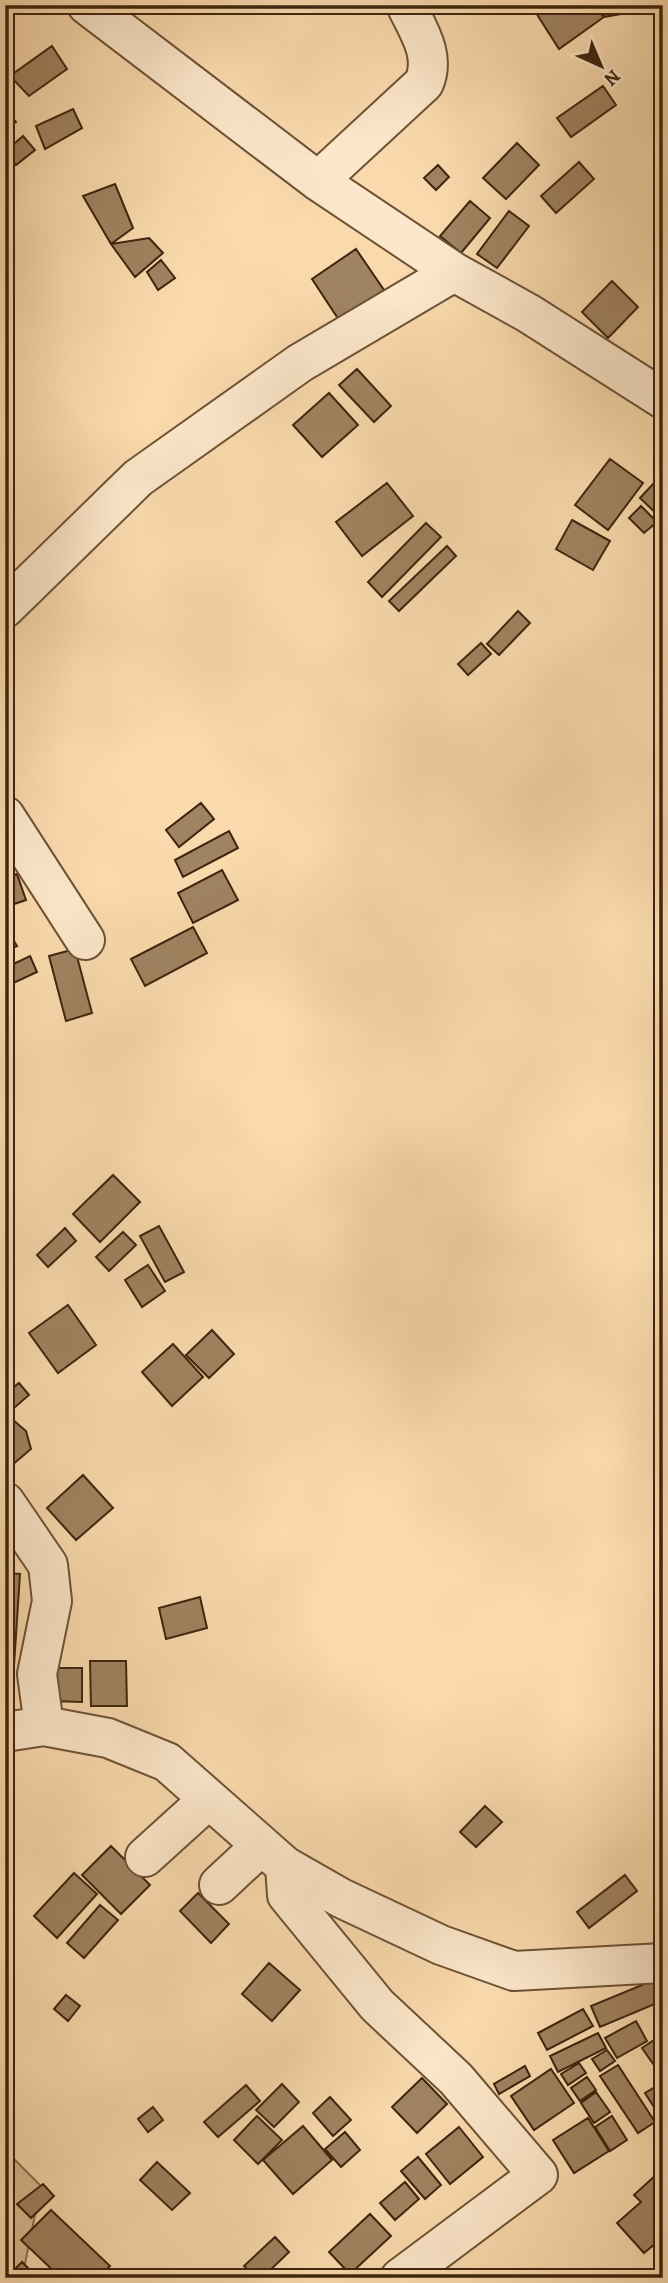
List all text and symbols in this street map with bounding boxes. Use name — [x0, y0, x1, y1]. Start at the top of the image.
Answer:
north arrow — [566, 32, 636, 102]
text: N — [598, 63, 626, 92]

